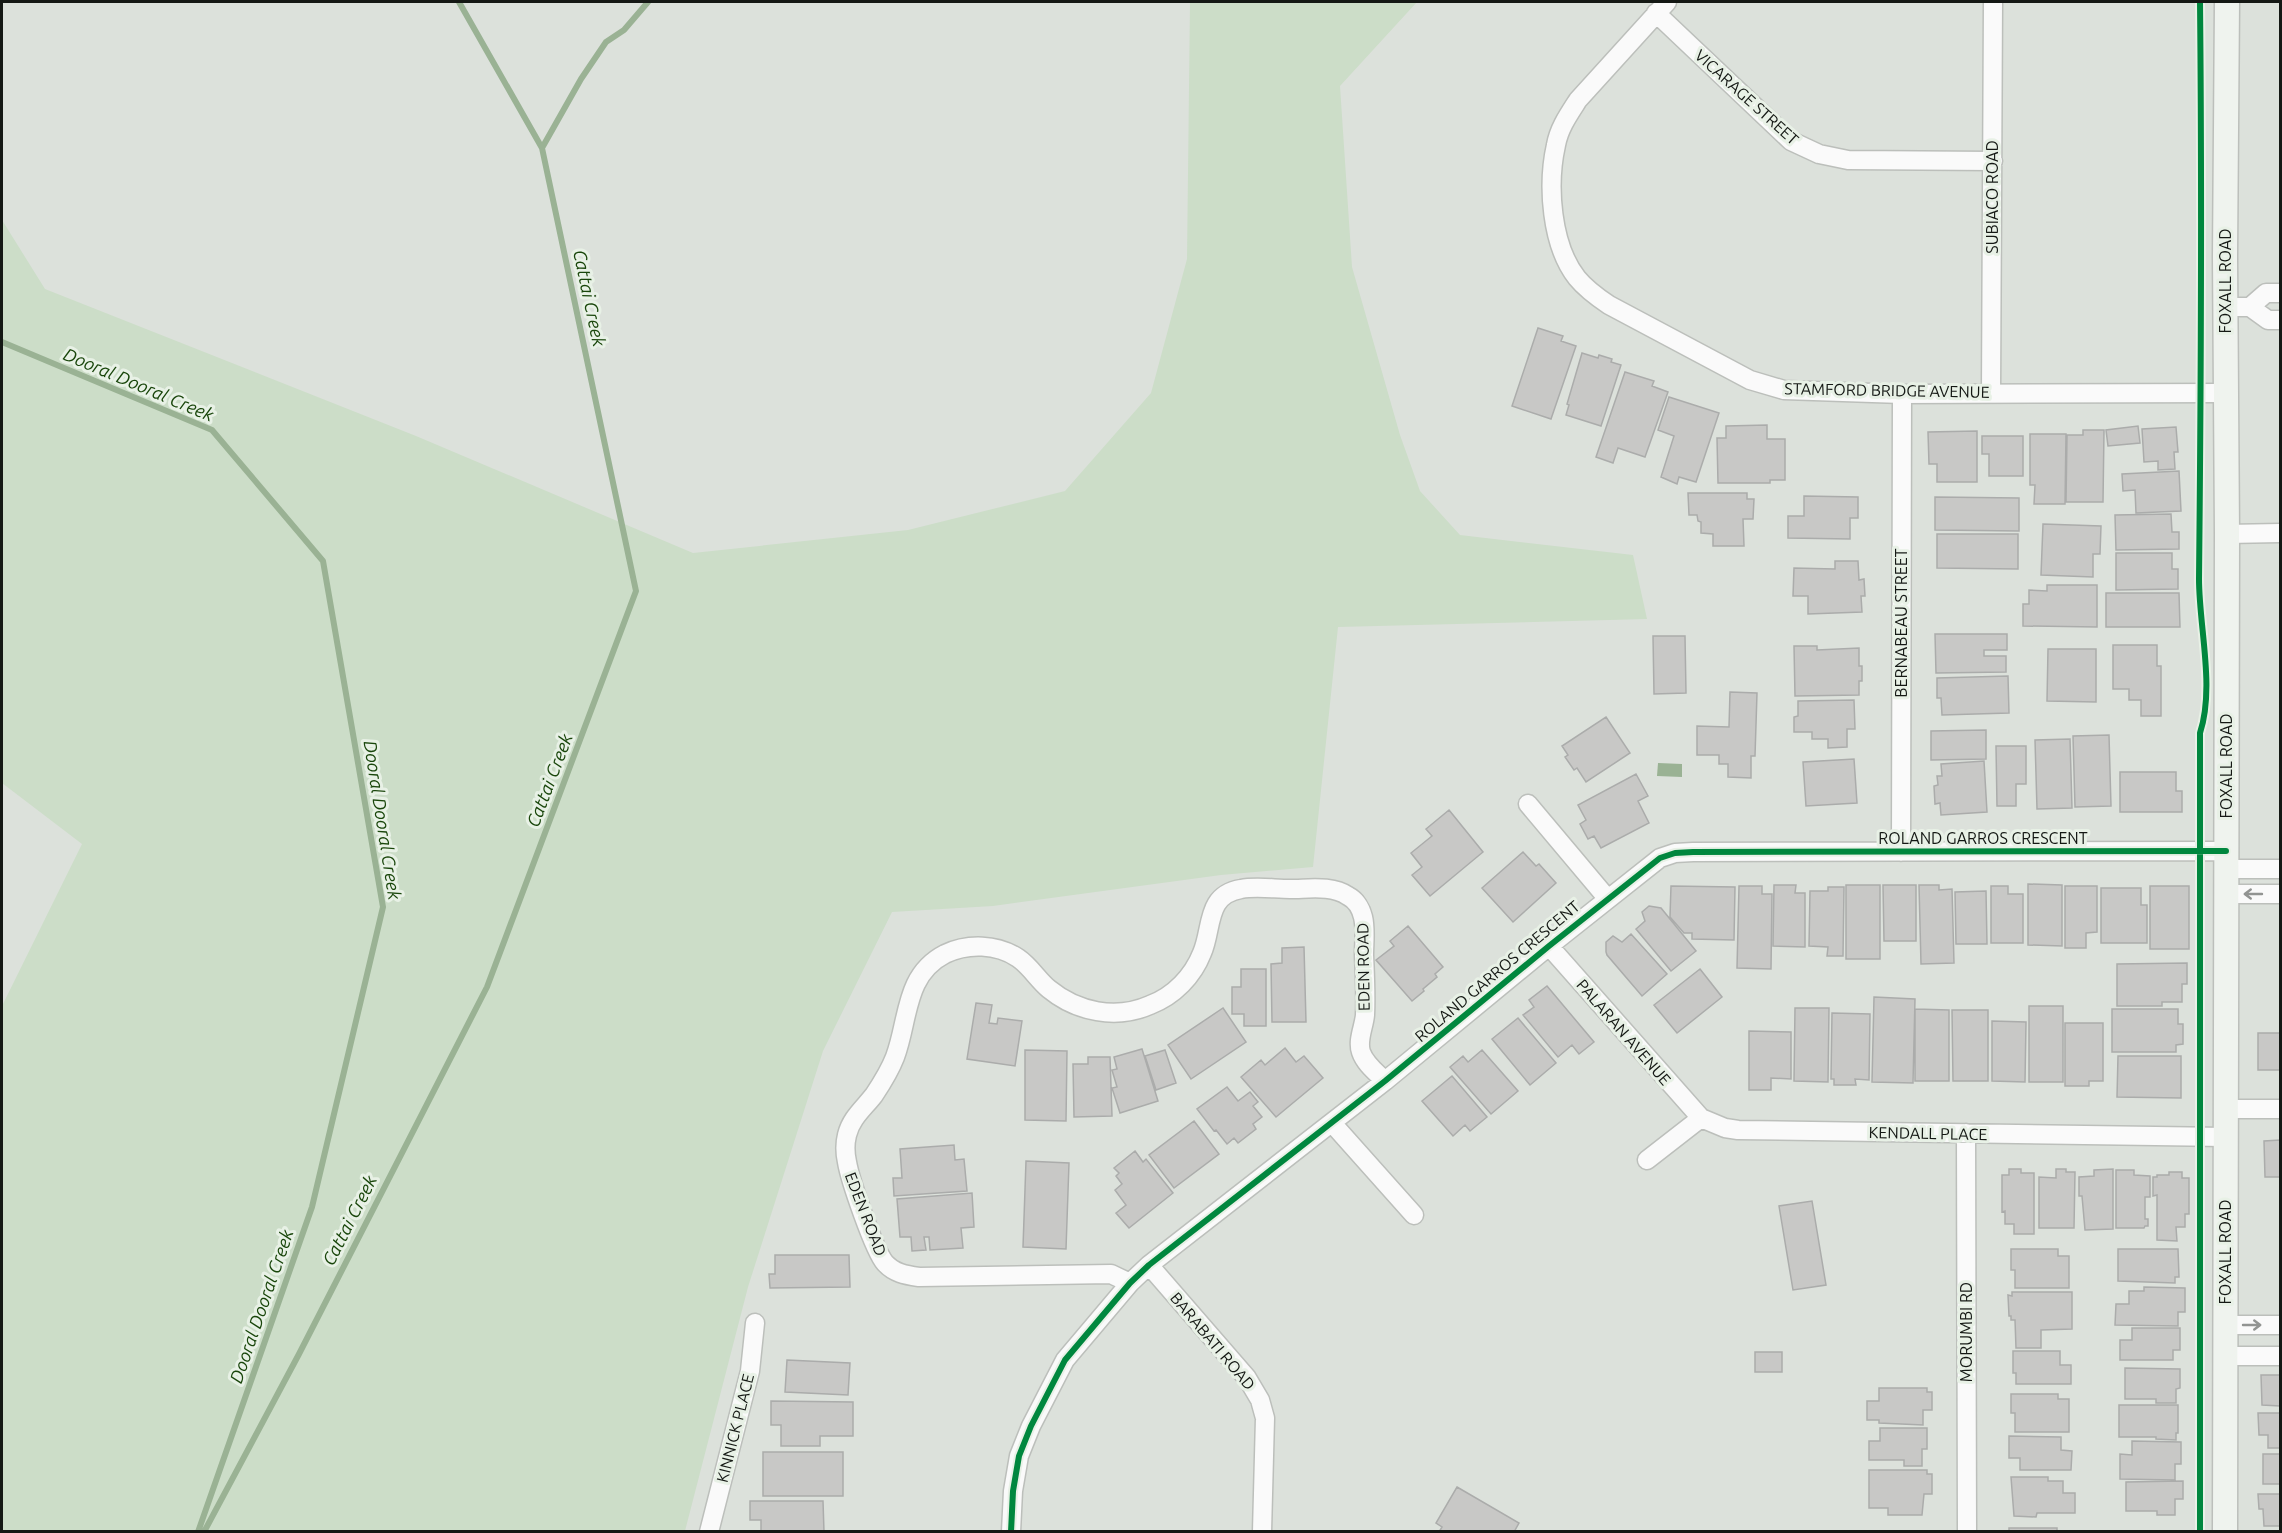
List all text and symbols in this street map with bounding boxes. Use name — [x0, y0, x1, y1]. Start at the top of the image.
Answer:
street label: VICARAGE STREET — [1692, 46, 1802, 148]
street label: SUBIACO ROAD — [1983, 140, 2001, 254]
street label: FOXALL ROAD — [2216, 228, 2234, 334]
water label: Cattai Creek — [570, 248, 610, 349]
water label: Dooral Dooral Creek — [61, 343, 218, 425]
street label: STAMFORD BRIDGE AVENUE — [1784, 379, 1990, 401]
street label: BERNABEAU STREET — [1892, 548, 1910, 698]
street label: FOXALL ROAD — [2217, 713, 2235, 819]
water label: Cattai Creek — [522, 730, 576, 830]
water label: Dooral Dooral Creek — [361, 739, 406, 902]
street label: ROLAND GARROS CRESCENT — [1878, 829, 2088, 847]
one-way arrow — [2244, 888, 2264, 900]
street label: ROLAND GARROS CRESCENT — [1411, 897, 1583, 1045]
street label: EDEN ROAD — [1353, 923, 1373, 1011]
street label: PALARAN AVENUE — [1573, 975, 1675, 1089]
street label: KENDALL PLACE — [1868, 1123, 1988, 1143]
street label: EDEN ROAD — [842, 1170, 890, 1258]
water label: Cattai Creek — [318, 1171, 381, 1268]
street label: FOXALL ROAD — [2216, 1199, 2234, 1305]
water label: Dooral Dooral Creek — [225, 1226, 297, 1385]
street label: MORUMBI RD — [1957, 1282, 1975, 1382]
street label: BARABATI ROAD — [1167, 1289, 1259, 1393]
one-way arrow — [2242, 1319, 2262, 1331]
street label: KINNICK PLACE — [713, 1372, 757, 1484]

